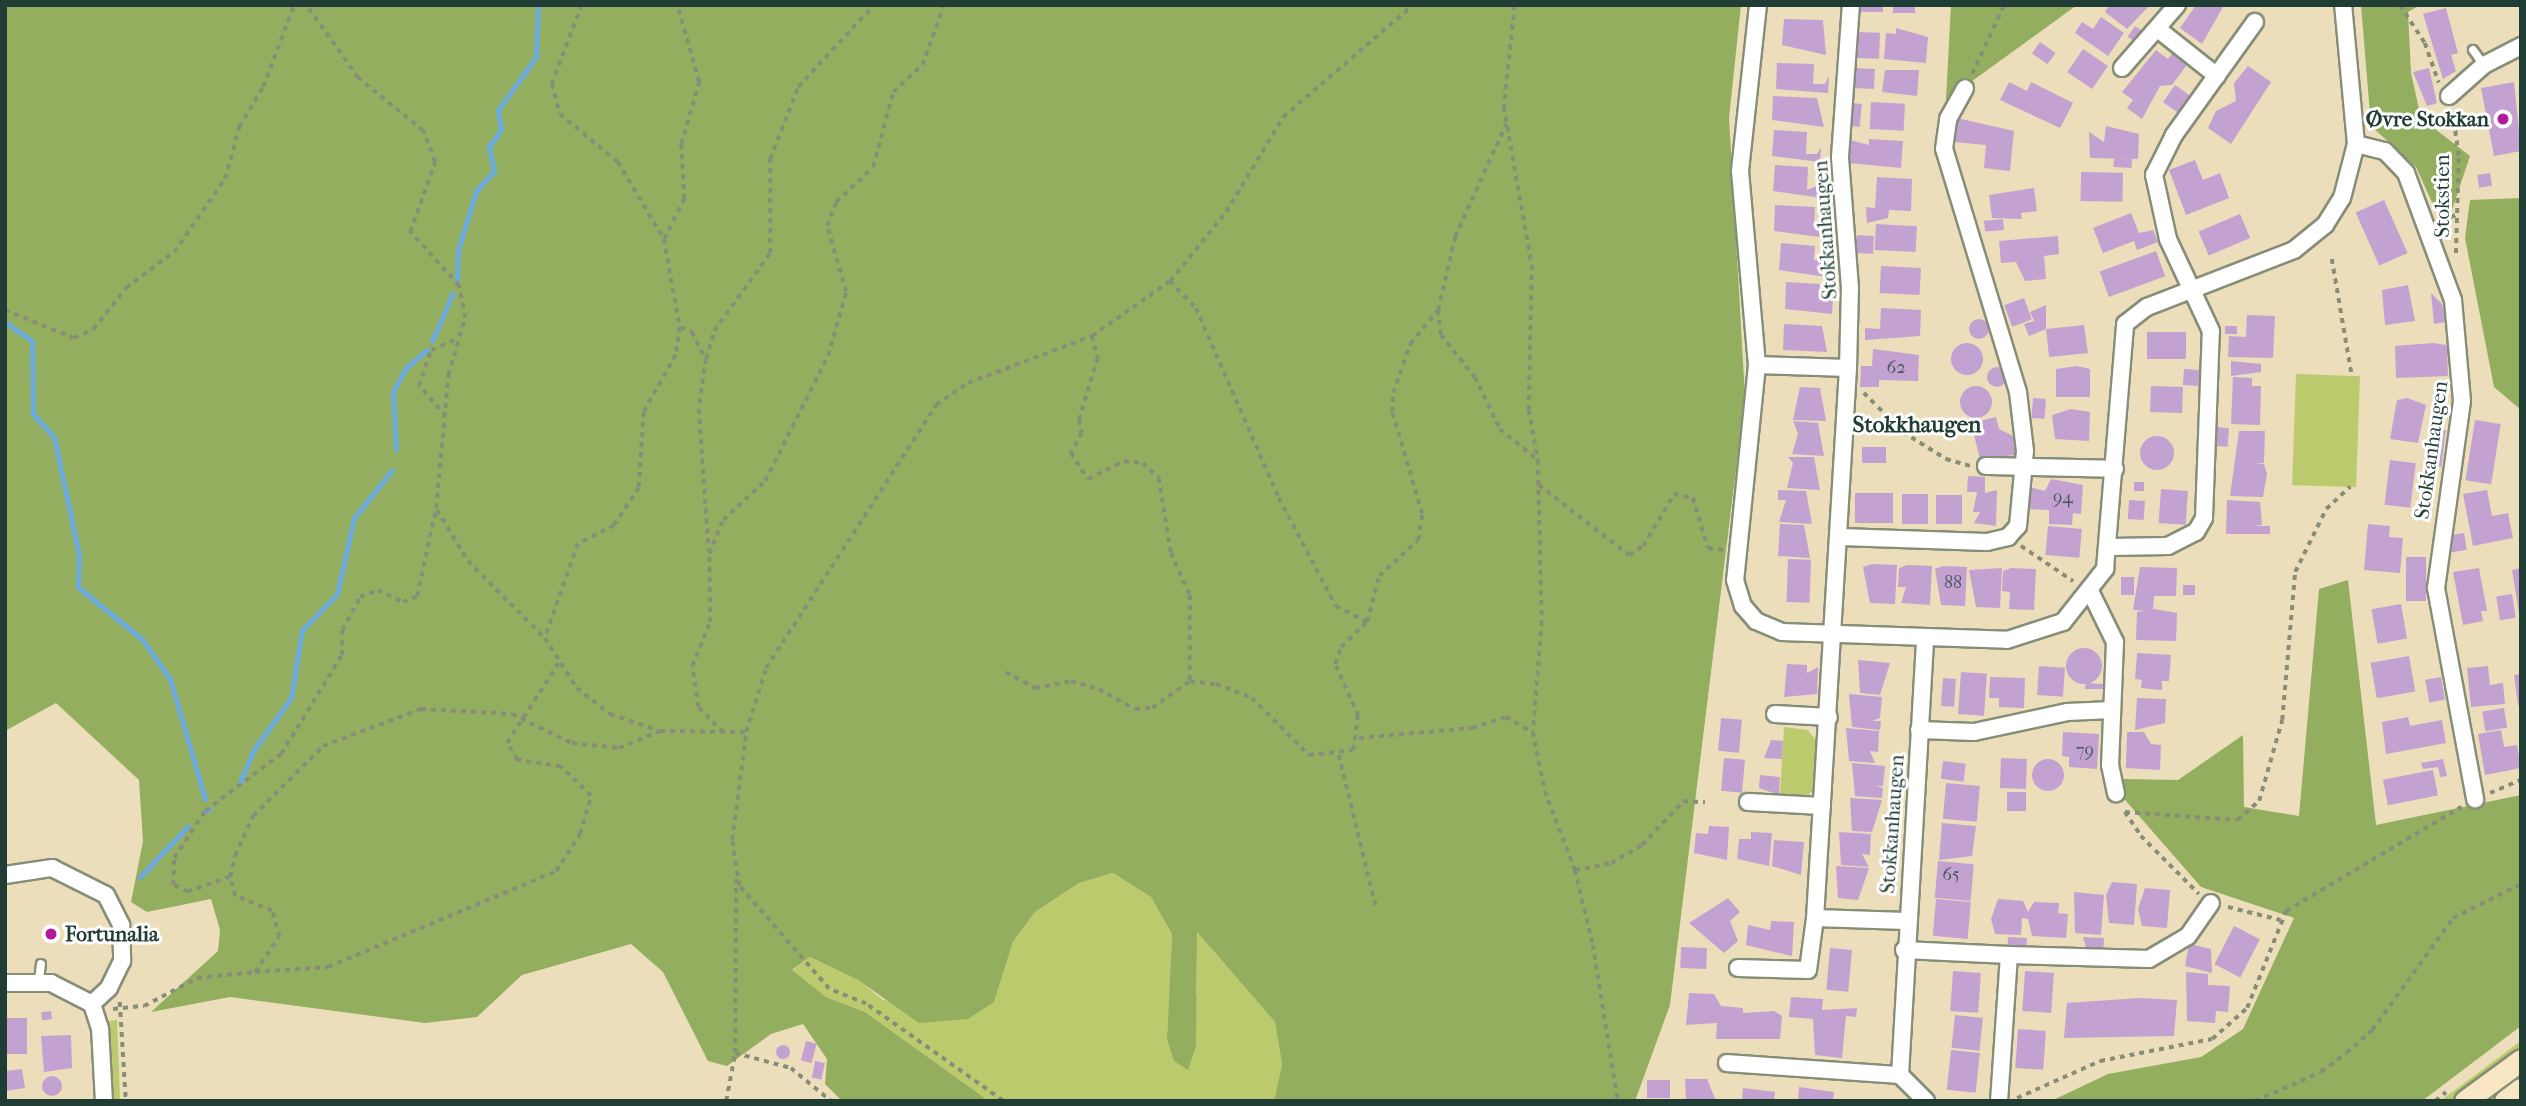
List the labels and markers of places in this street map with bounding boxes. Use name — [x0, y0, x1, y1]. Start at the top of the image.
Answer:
place label: Øvre Stokkan — [2366, 106, 2489, 132]
marker: Øvre Stokkan — [2495, 111, 2511, 127]
place label: Fortunalia — [65, 921, 159, 947]
marker: Fortunalia — [43, 926, 59, 942]

